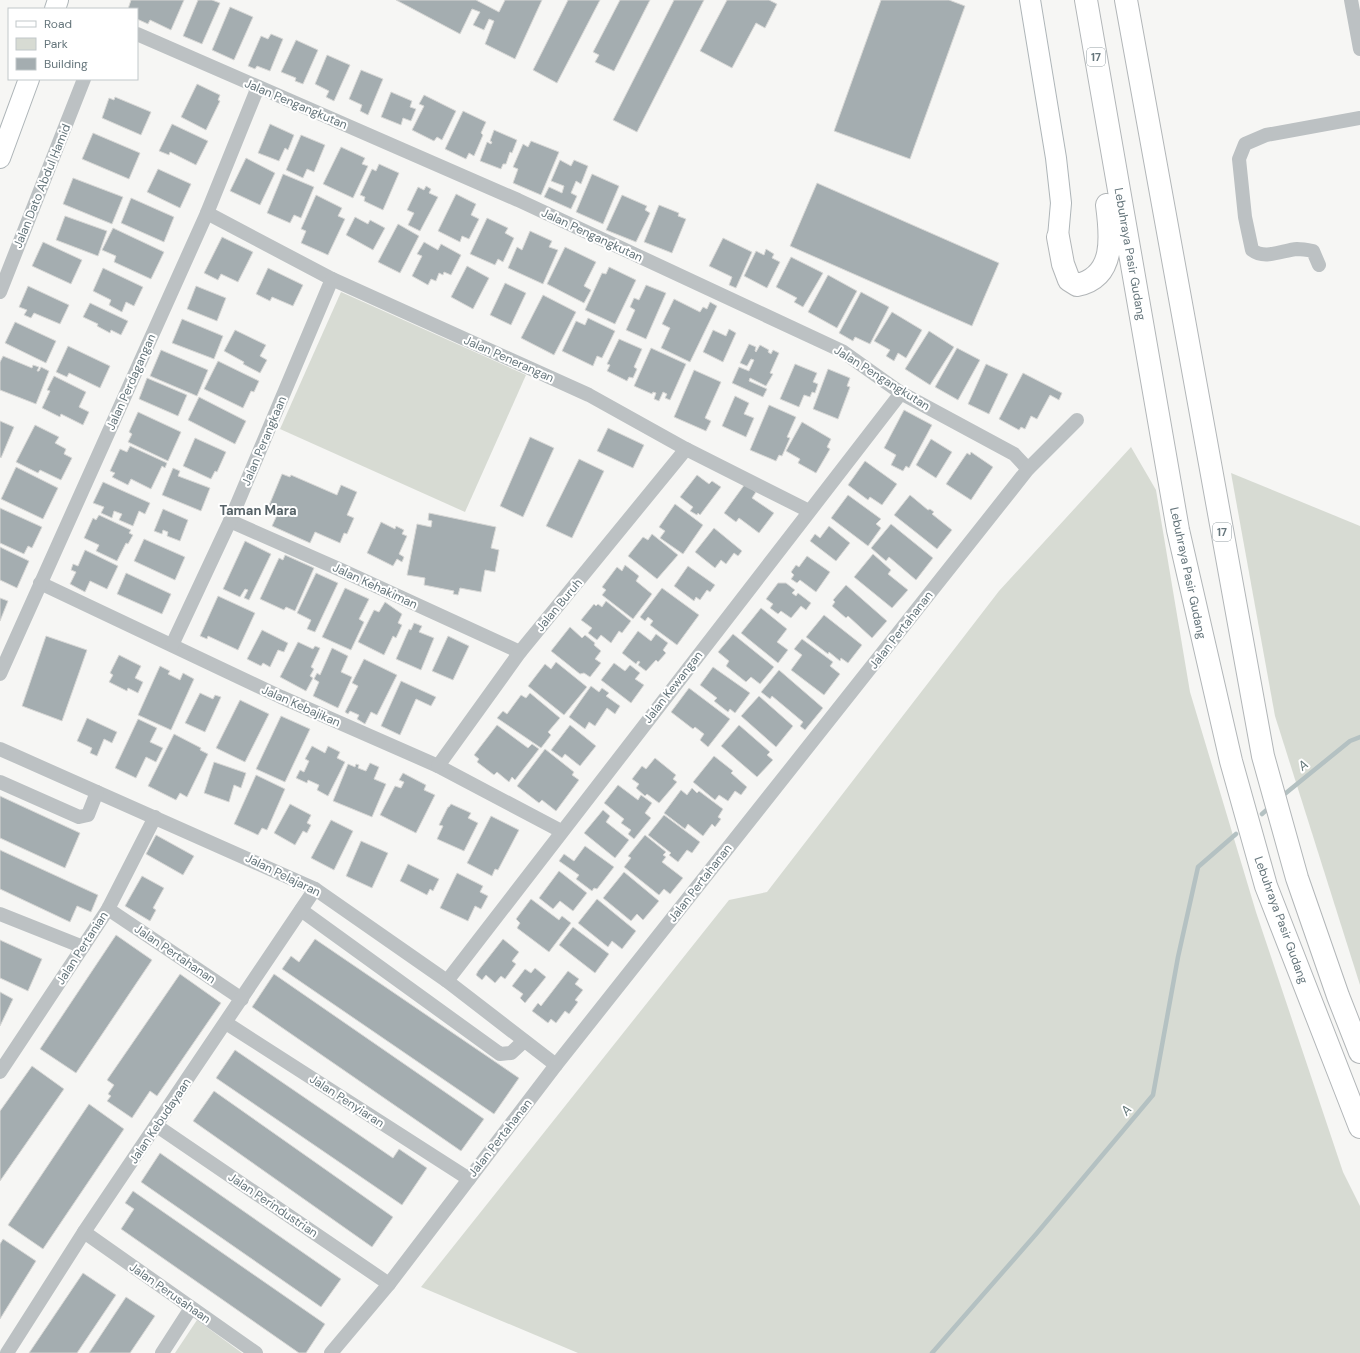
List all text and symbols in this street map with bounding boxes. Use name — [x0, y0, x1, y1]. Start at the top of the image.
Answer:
legend — [8, 8, 138, 80]
text: Road — [44, 16, 72, 32]
text: Park — [44, 36, 68, 52]
road number: 17 — [1087, 48, 1105, 66]
text: Building — [44, 56, 88, 72]
street label: Jalan Pengangkutan — [242, 75, 350, 133]
street label: Jalan Dato Abdul Hamid — [10, 121, 74, 251]
street label: Lebuhraya Pasir Gudang — [1110, 186, 1150, 322]
street label: Jalan Pengangkutan — [539, 205, 645, 266]
street label: Jalan Perdagangan — [103, 331, 159, 433]
street label: Jalan Penerangan — [461, 332, 557, 386]
street label: Jalan Pengangkutan — [831, 342, 933, 414]
street label: Jalan Perangkaan — [238, 394, 290, 488]
district label: Taman Mara — [219, 502, 297, 519]
street label: Lebuhraya Pasir Gudang — [1166, 506, 1210, 641]
road number: 17 — [1213, 523, 1231, 541]
street label: Jalan Kehakiman — [330, 559, 420, 613]
street label: Jalan Buruh — [532, 575, 586, 635]
street label: Jalan Pertahanan — [866, 588, 937, 672]
street label: Jalan Kewangan — [640, 648, 706, 726]
street label: Jalan Kebajikan — [259, 682, 343, 731]
water label: A — [1294, 756, 1312, 775]
street label: Jalan Pertahanan — [665, 841, 736, 925]
street label: Jalan Pelajaran — [243, 850, 323, 900]
street label: Lebuhraya Pasir Gudang — [1251, 854, 1312, 986]
street label: Jalan Pertanian — [52, 908, 112, 988]
street label: Jalan Pertahanan — [131, 921, 219, 987]
street label: Jalan Penyiaran — [307, 1071, 387, 1131]
street label: Jalan Kebudayaan — [125, 1075, 195, 1167]
street label: Jalan Pertahanan — [465, 1096, 536, 1180]
water label: A — [1116, 1101, 1135, 1120]
street label: Jalan Perindustrian — [225, 1169, 321, 1241]
street label: Jalan Perusahaan — [126, 1259, 214, 1327]

